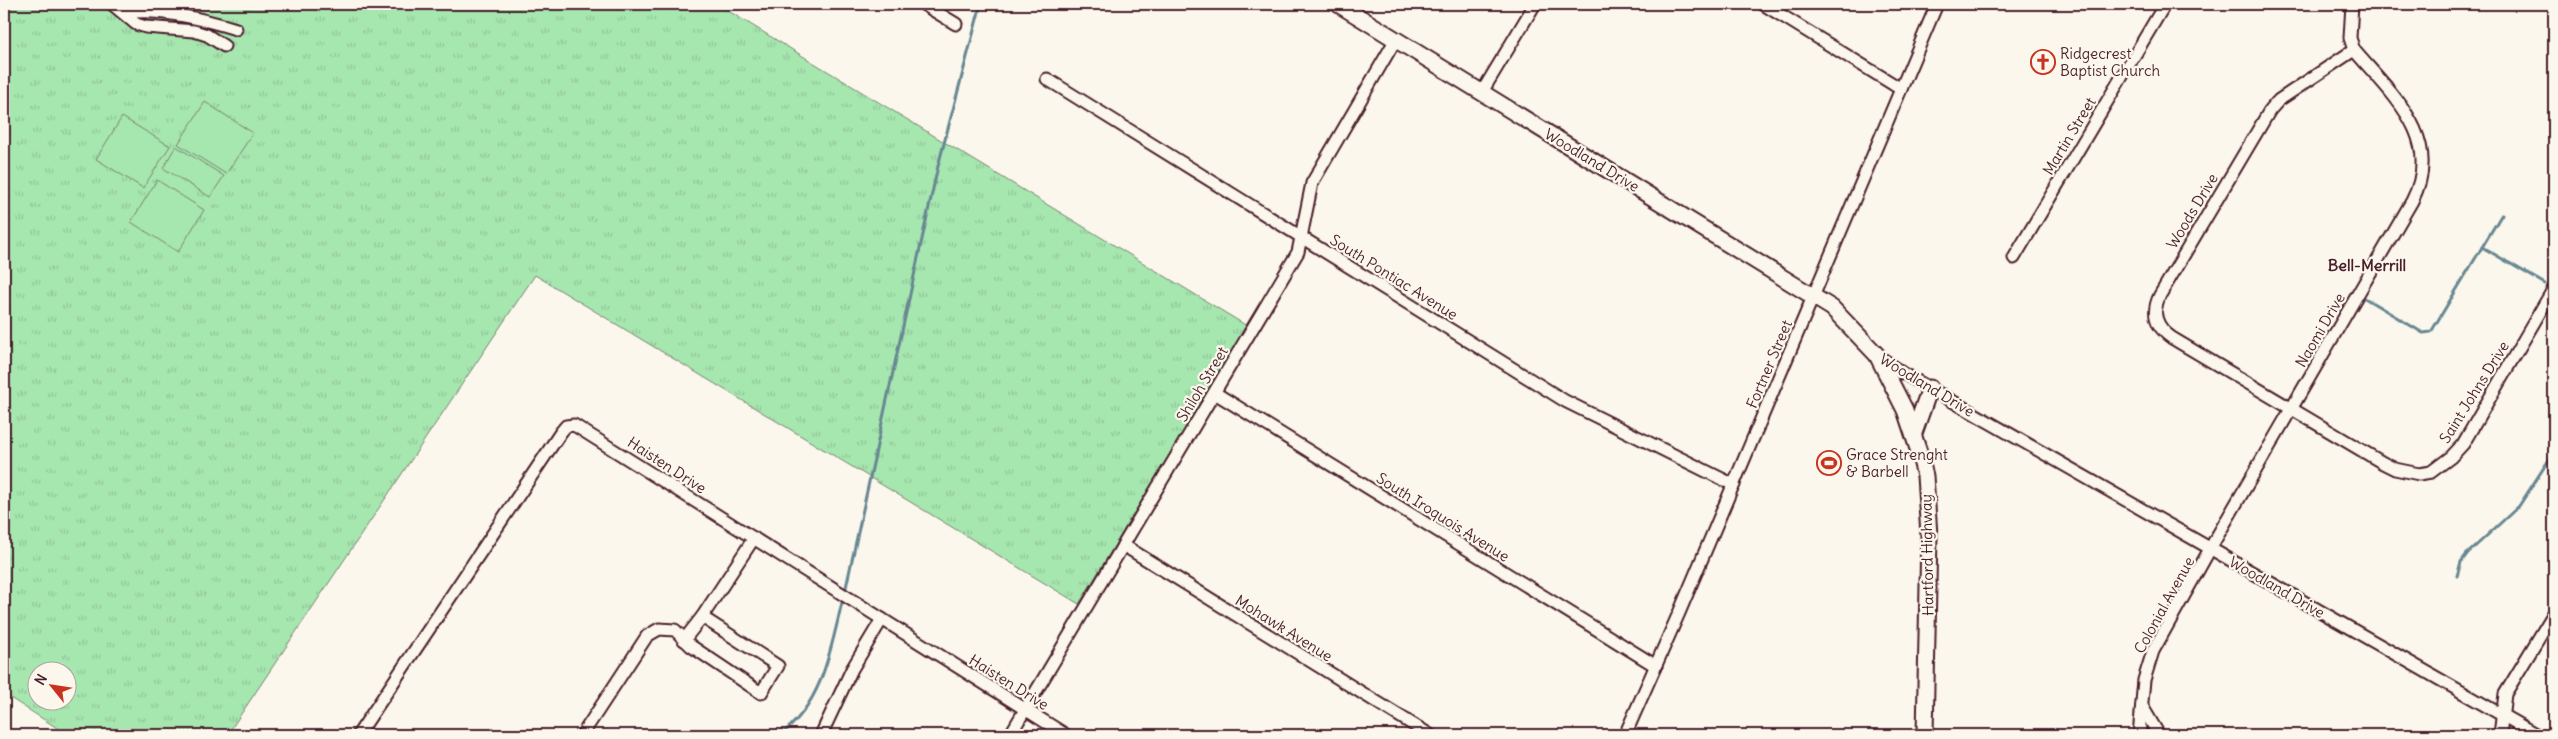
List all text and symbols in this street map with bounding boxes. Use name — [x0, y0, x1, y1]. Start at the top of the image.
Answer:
place label: Ridgecrest Baptist Church — [2060, 44, 2161, 80]
church icon: Ridgecrest Baptist Church — [2030, 49, 2056, 75]
street label: Martin Street — [2038, 94, 2100, 178]
street label: Woodland Drive — [1541, 124, 1643, 196]
street label: Woods Drive — [2162, 170, 2222, 252]
street label: South Pontiac Avenue — [1327, 230, 1461, 324]
district label: Bell-Merrill — [2328, 255, 2406, 275]
street label: Naomi Drive — [2291, 289, 2349, 371]
street label: Fortner Street — [1742, 317, 1796, 411]
street label: Saint Johns Drive — [2435, 337, 2513, 447]
street label: Shiloh Street — [1172, 343, 1232, 425]
street label: Woodland Drive — [1876, 349, 1978, 421]
street label: Haisten Drive — [624, 432, 710, 498]
place label: Grace Strenght & Barbell — [1846, 445, 1948, 481]
sports icon: Grace Strenght & Barbell — [1816, 450, 1842, 476]
street label: South Iroquois Avenue — [1373, 468, 1513, 566]
street label: Hartford Highway — [1916, 494, 1938, 616]
street label: Woodland Drive — [2226, 552, 2328, 622]
street label: Colonial Avenue — [2130, 553, 2198, 657]
street label: Mohawk Avenue — [1232, 591, 1336, 665]
street label: Haisten Drive — [966, 650, 1052, 714]
north arrow — [28, 662, 78, 712]
text: N — [31, 671, 51, 688]

